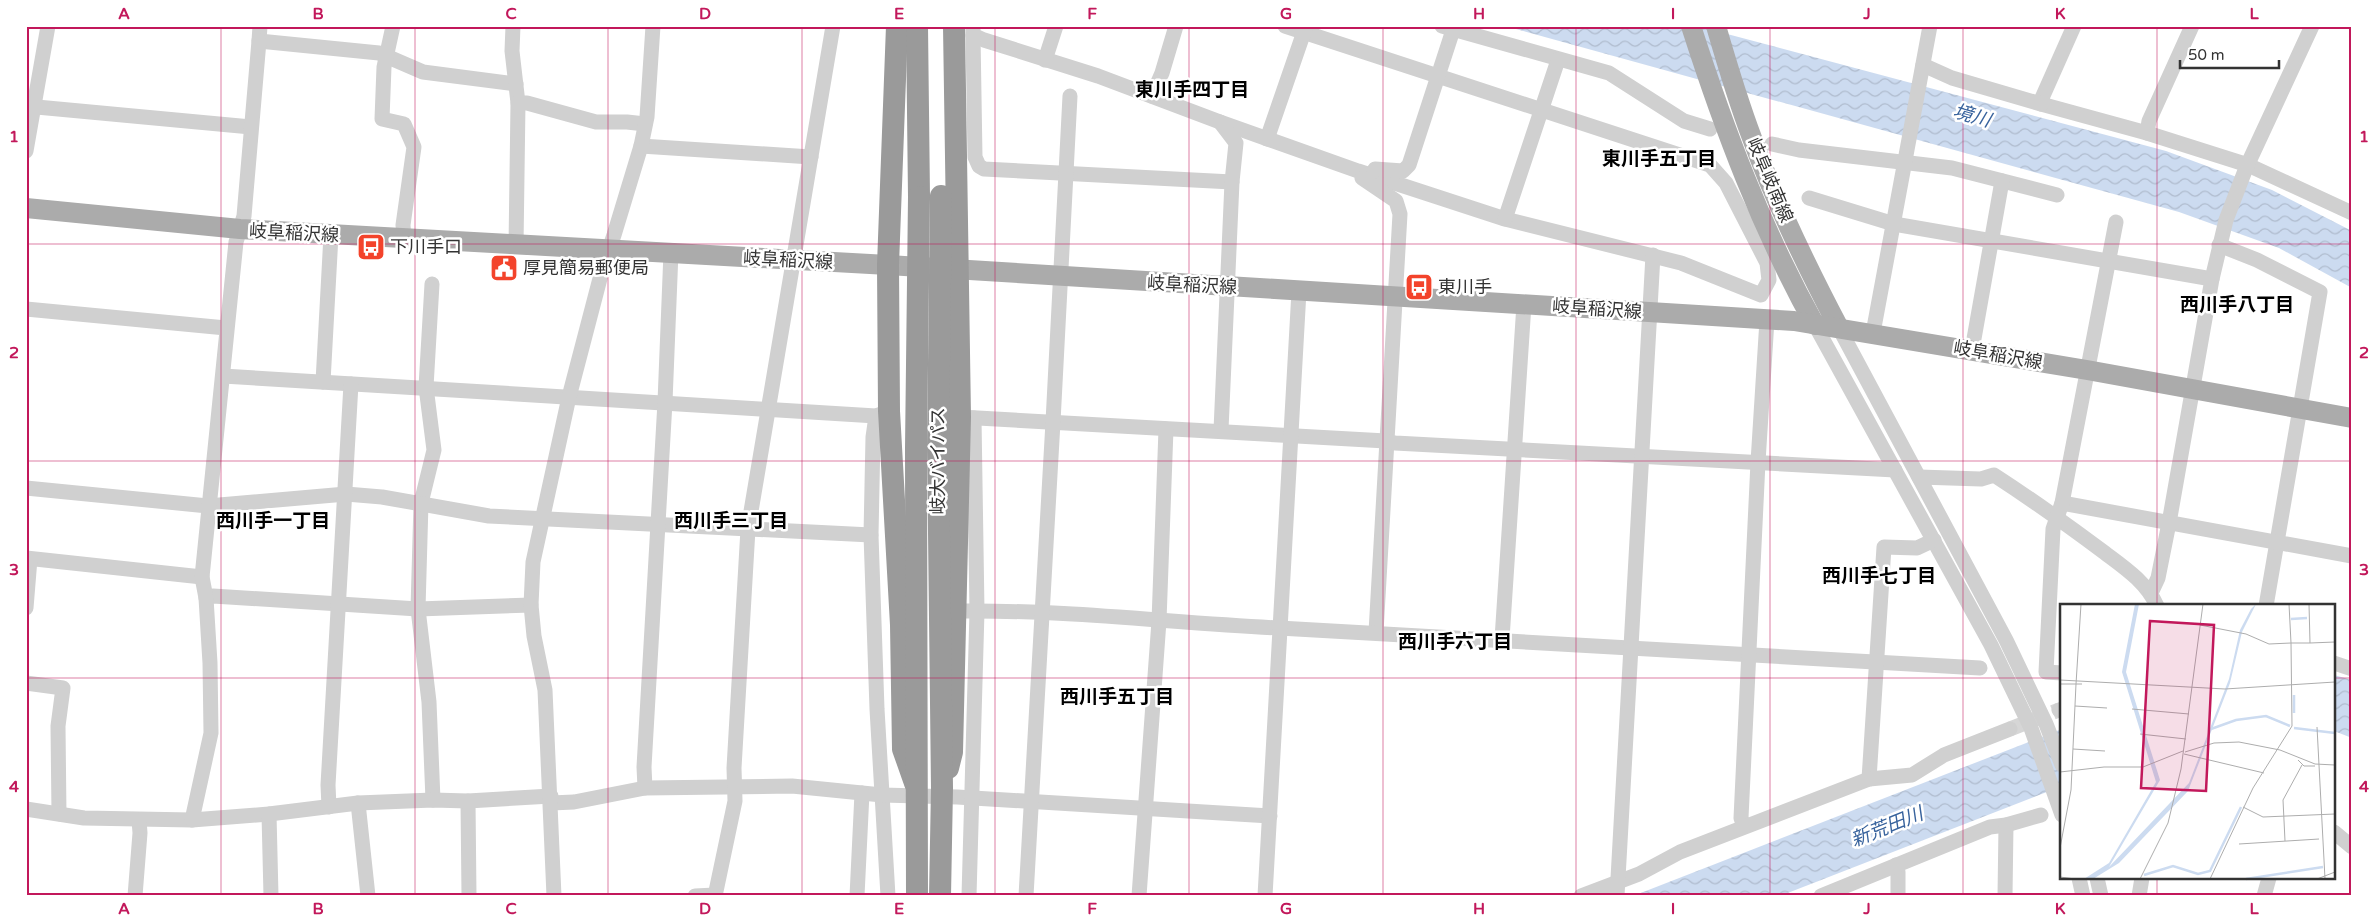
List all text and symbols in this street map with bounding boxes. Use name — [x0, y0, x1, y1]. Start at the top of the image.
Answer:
text: A — [118, 4, 130, 24]
text: B — [312, 4, 324, 24]
text: C — [505, 4, 517, 24]
text: D — [699, 4, 711, 24]
text: E — [894, 4, 904, 24]
text: F — [1087, 4, 1097, 24]
text: G — [1280, 4, 1292, 24]
text: H — [1473, 4, 1485, 24]
text: I — [1671, 4, 1675, 24]
text: J — [1862, 4, 1871, 24]
text: K — [2055, 4, 2066, 24]
text: L — [2249, 4, 2259, 24]
scale bar — [2180, 38, 2279, 70]
text: 50 m — [2188, 46, 2225, 64]
district label: 東川手四丁目 — [1135, 79, 1249, 101]
water label: 境川 — [1951, 100, 1995, 132]
text: 1 — [9, 127, 19, 147]
text: 1 — [2359, 127, 2369, 147]
street label: 岐阜岐南線 — [1742, 134, 1798, 226]
district label: 東川手五丁目 — [1602, 148, 1716, 170]
street label: 岐阜稲沢線 — [248, 220, 340, 246]
bus stop icon: 下川手口 — [356, 232, 386, 262]
place label: 下川手口 — [390, 236, 462, 258]
street label: 岐阜稲沢線 — [742, 247, 834, 273]
public building icon: 厚見簡易郵便局 — [489, 253, 519, 283]
place label: 厚見簡易郵便局 — [523, 257, 649, 279]
street label: 岐阜稲沢線 — [1146, 272, 1238, 298]
bus stop icon: 東川手 — [1404, 272, 1434, 302]
place label: 東川手 — [1438, 276, 1492, 298]
district label: 西川手八丁目 — [2180, 294, 2294, 316]
street label: 岐阜稲沢線 — [1551, 295, 1643, 323]
street label: 岐阜稲沢線 — [1952, 336, 2044, 374]
text: 2 — [9, 343, 19, 363]
text: 2 — [2359, 343, 2369, 363]
street label: 岐大バイパス — [927, 407, 949, 515]
district label: 西川手一丁目 — [216, 510, 330, 532]
district label: 西川手三丁目 — [674, 510, 788, 532]
text: 3 — [9, 560, 19, 580]
text: 3 — [2359, 560, 2369, 580]
district label: 西川手七丁目 — [1822, 565, 1936, 587]
inset map — [2060, 604, 2336, 880]
district label: 西川手六丁目 — [1398, 631, 1512, 653]
district label: 西川手五丁目 — [1060, 686, 1174, 708]
text: 4 — [9, 777, 19, 797]
text: 4 — [2359, 777, 2369, 797]
water label: 新荒田川 — [1848, 802, 1928, 851]
text: A — [118, 899, 130, 919]
text: B — [312, 899, 324, 919]
text: C — [505, 899, 517, 919]
text: D — [699, 899, 711, 919]
text: E — [894, 899, 904, 919]
text: F — [1087, 899, 1097, 919]
text: G — [1280, 899, 1292, 919]
text: H — [1473, 899, 1485, 919]
text: I — [1671, 899, 1675, 919]
text: J — [1862, 899, 1871, 919]
text: K — [2055, 899, 2066, 919]
text: L — [2249, 899, 2259, 919]

